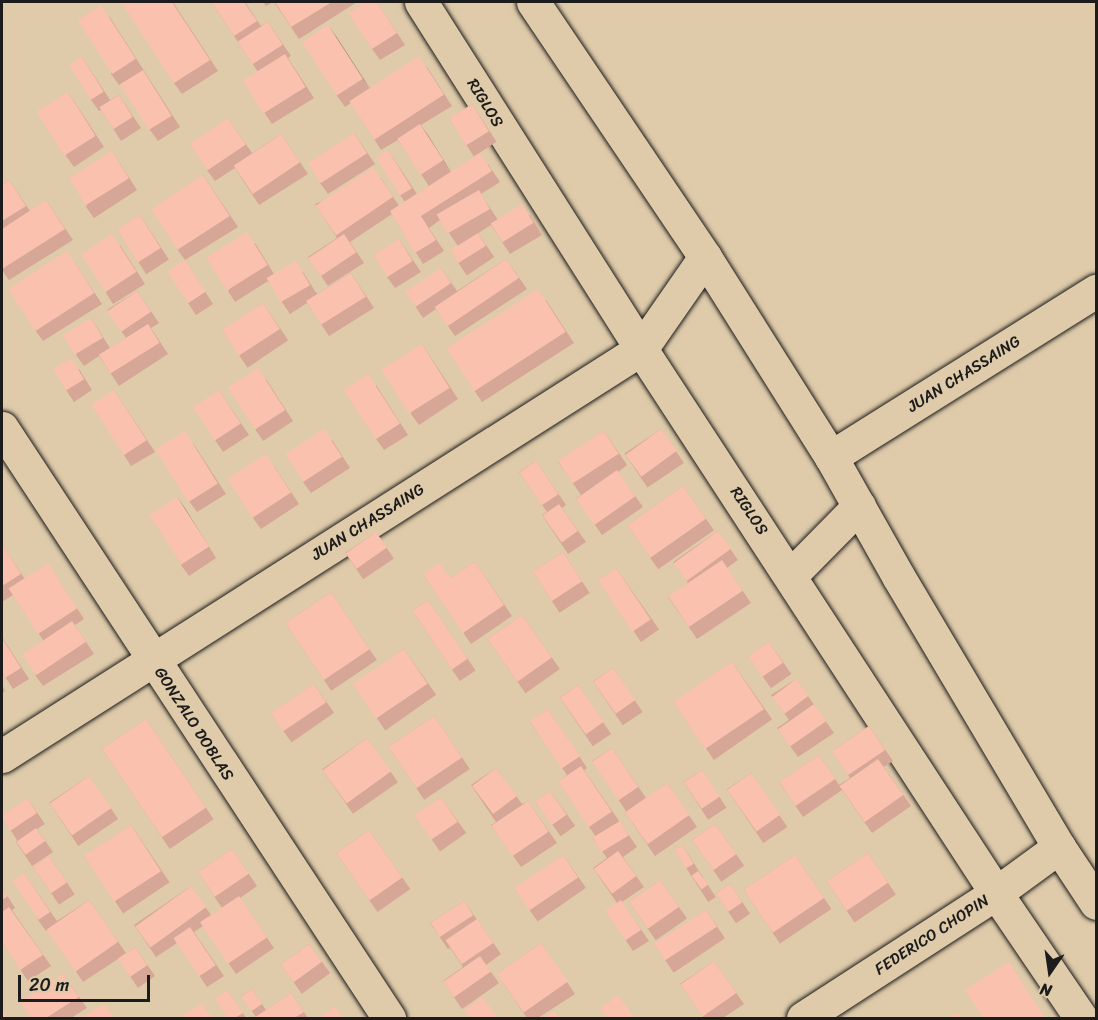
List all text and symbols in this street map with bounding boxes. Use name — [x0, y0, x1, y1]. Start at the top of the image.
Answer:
street label: RIGLOS — [463, 75, 507, 131]
street label: JUAN CHASSAING — [904, 331, 1024, 417]
street label: JUAN CHASSAING — [308, 479, 428, 565]
street label: RIGLOS — [726, 483, 772, 539]
street label: GONZALO DOBLAS — [150, 664, 238, 784]
street label: FEDERICO CHOPIN — [871, 891, 993, 979]
north arrow — [1020, 942, 1080, 1002]
scale bar — [21, 963, 153, 1001]
text: 20 m — [29, 969, 69, 1001]
text: N — [1037, 975, 1055, 1005]

